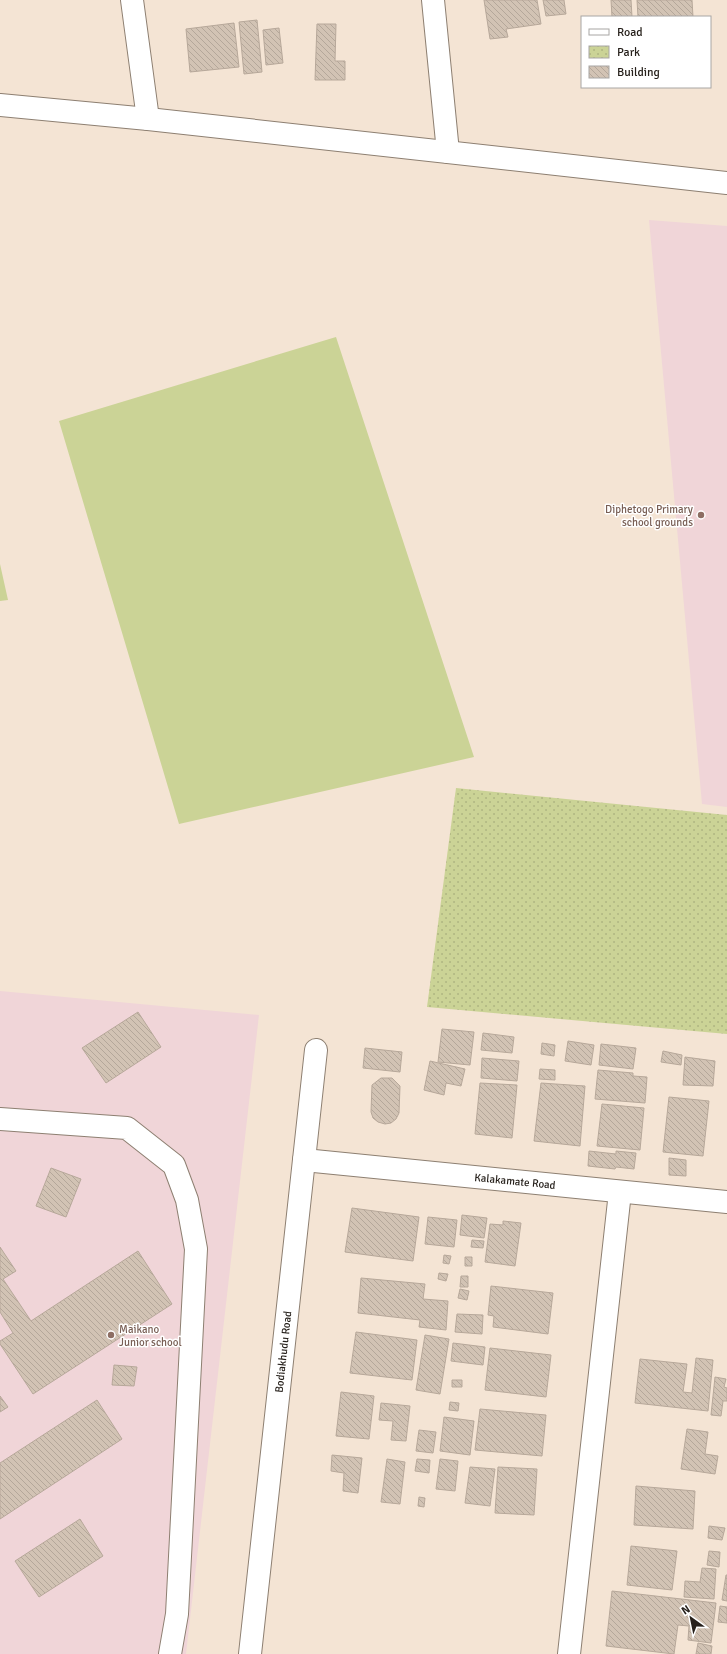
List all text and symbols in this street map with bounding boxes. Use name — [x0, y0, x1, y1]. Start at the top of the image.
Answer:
legend — [581, 16, 711, 88]
text: Road — [617, 25, 643, 40]
text: Park — [617, 45, 640, 60]
text: Building — [617, 65, 660, 80]
place label: Diphetogo Primary school grounds — [605, 503, 694, 529]
marker: Diphetogo Primary school grounds — [696, 510, 706, 520]
street label: Kalakamate Road — [474, 1170, 556, 1191]
street label: Bodiakhudu Road — [272, 1310, 294, 1393]
place label: Maikano Junior school — [119, 1323, 182, 1349]
marker: Maikano Junior school — [106, 1330, 116, 1340]
north arrow — [671, 1598, 711, 1638]
text: N — [679, 1602, 693, 1618]

